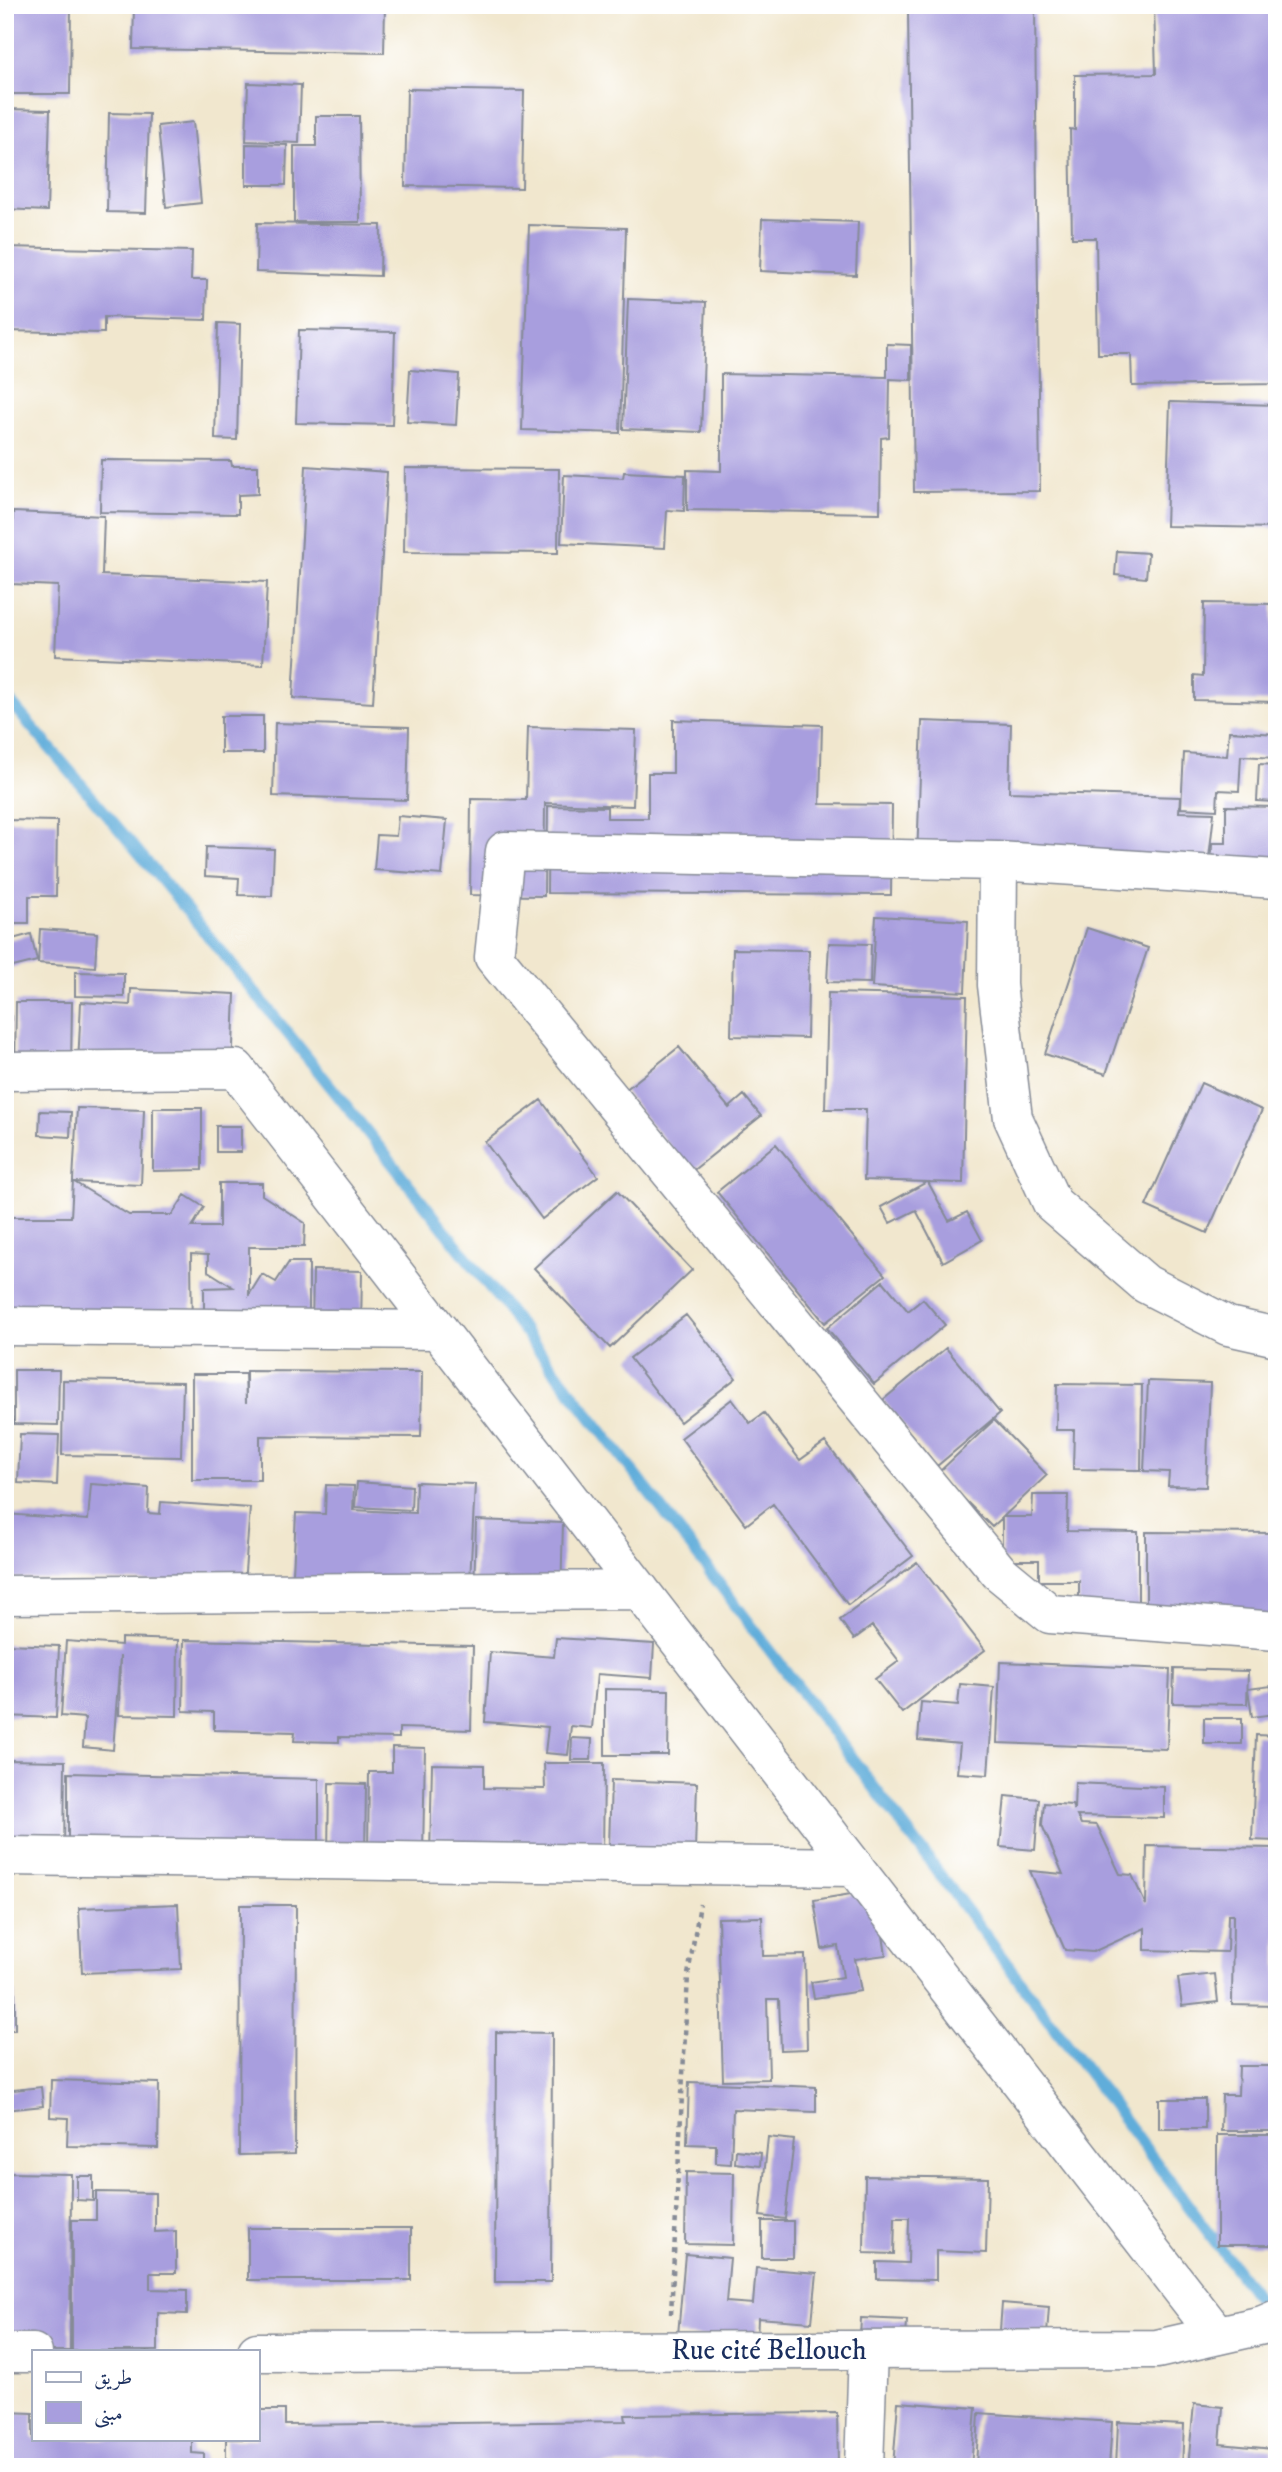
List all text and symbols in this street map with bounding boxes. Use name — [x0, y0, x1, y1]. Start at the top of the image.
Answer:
street label: Rue cité Bellouch — [671, 2333, 867, 2368]
legend — [32, 2350, 259, 2440]
text: طريق — [94, 2365, 132, 2391]
text: مبنى — [94, 2401, 123, 2428]

